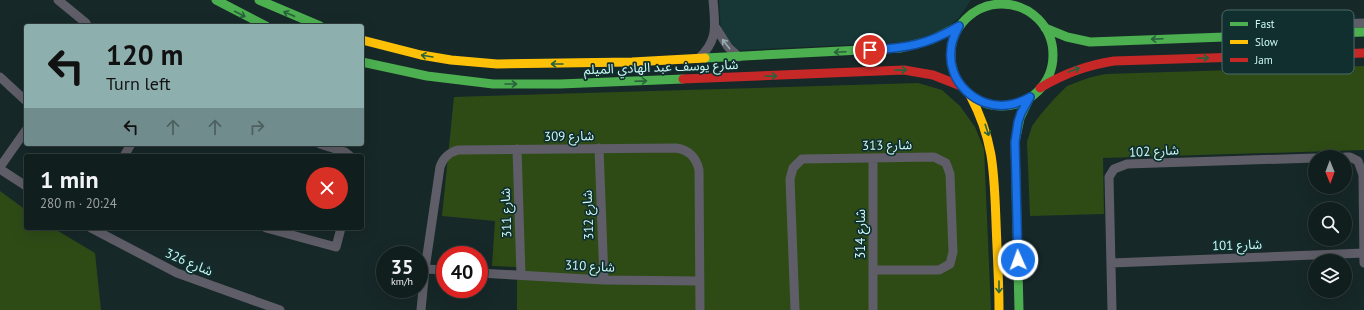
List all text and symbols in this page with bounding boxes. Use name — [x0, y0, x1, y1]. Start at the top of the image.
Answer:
one-way arrow — [284, 9, 296, 17]
one-way arrow — [234, 10, 246, 18]
legend — [1222, 10, 1354, 74]
text: Fast — [1255, 17, 1275, 31]
pin — [853, 33, 887, 67]
text: Slow — [1255, 35, 1278, 49]
text: 120 m — [106, 36, 183, 73]
one-way arrow — [1151, 36, 1164, 43]
one-way arrow — [721, 38, 730, 49]
icon: arrive — [859, 39, 881, 61]
icon: left — [40, 40, 92, 92]
one-way arrow — [834, 48, 847, 55]
one-way arrow — [421, 52, 434, 60]
text: Jam — [1254, 53, 1273, 67]
one-way arrow — [1196, 55, 1209, 62]
street label: شارع يوسف عبد الهادي الميلم — [583, 56, 739, 80]
one-way arrow — [551, 60, 564, 68]
one-way arrow — [1068, 66, 1081, 73]
one-way arrow — [894, 67, 907, 74]
text: Turn left — [106, 72, 171, 95]
one-way arrow — [764, 72, 777, 79]
one-way arrow — [634, 77, 647, 84]
one-way arrow — [504, 80, 517, 88]
icon: left — [120, 116, 142, 138]
icon: ahead — [162, 116, 184, 138]
icon: ahead — [204, 116, 226, 138]
icon: right — [246, 116, 268, 138]
one-way arrow — [984, 123, 991, 136]
street label: شارع 309 — [544, 127, 594, 147]
street label: شارع 313 — [862, 136, 912, 156]
street label: شارع 102 — [1129, 141, 1180, 163]
north arrow — [1308, 150, 1352, 194]
map controls — [1308, 150, 1352, 298]
text: 1 min — [40, 164, 99, 195]
button: close — [306, 167, 348, 209]
street label: شارع 311 — [497, 188, 517, 238]
street label: شارع 312 — [579, 190, 599, 240]
text: 280 m · 20:24 — [40, 195, 117, 212]
button: search — [1308, 202, 1352, 246]
street label: شارع 314 — [852, 209, 871, 259]
street label: شارع 101 — [1212, 236, 1262, 256]
position arrow — [997, 239, 1039, 281]
street label: شارع 326 — [162, 244, 215, 281]
speed limit sign: 40 — [436, 246, 488, 298]
text: 35 — [391, 254, 413, 280]
button: layers — [1308, 254, 1352, 298]
street label: شارع 310 — [564, 256, 615, 278]
text: km/h — [391, 275, 413, 288]
one-way arrow — [995, 280, 1003, 293]

